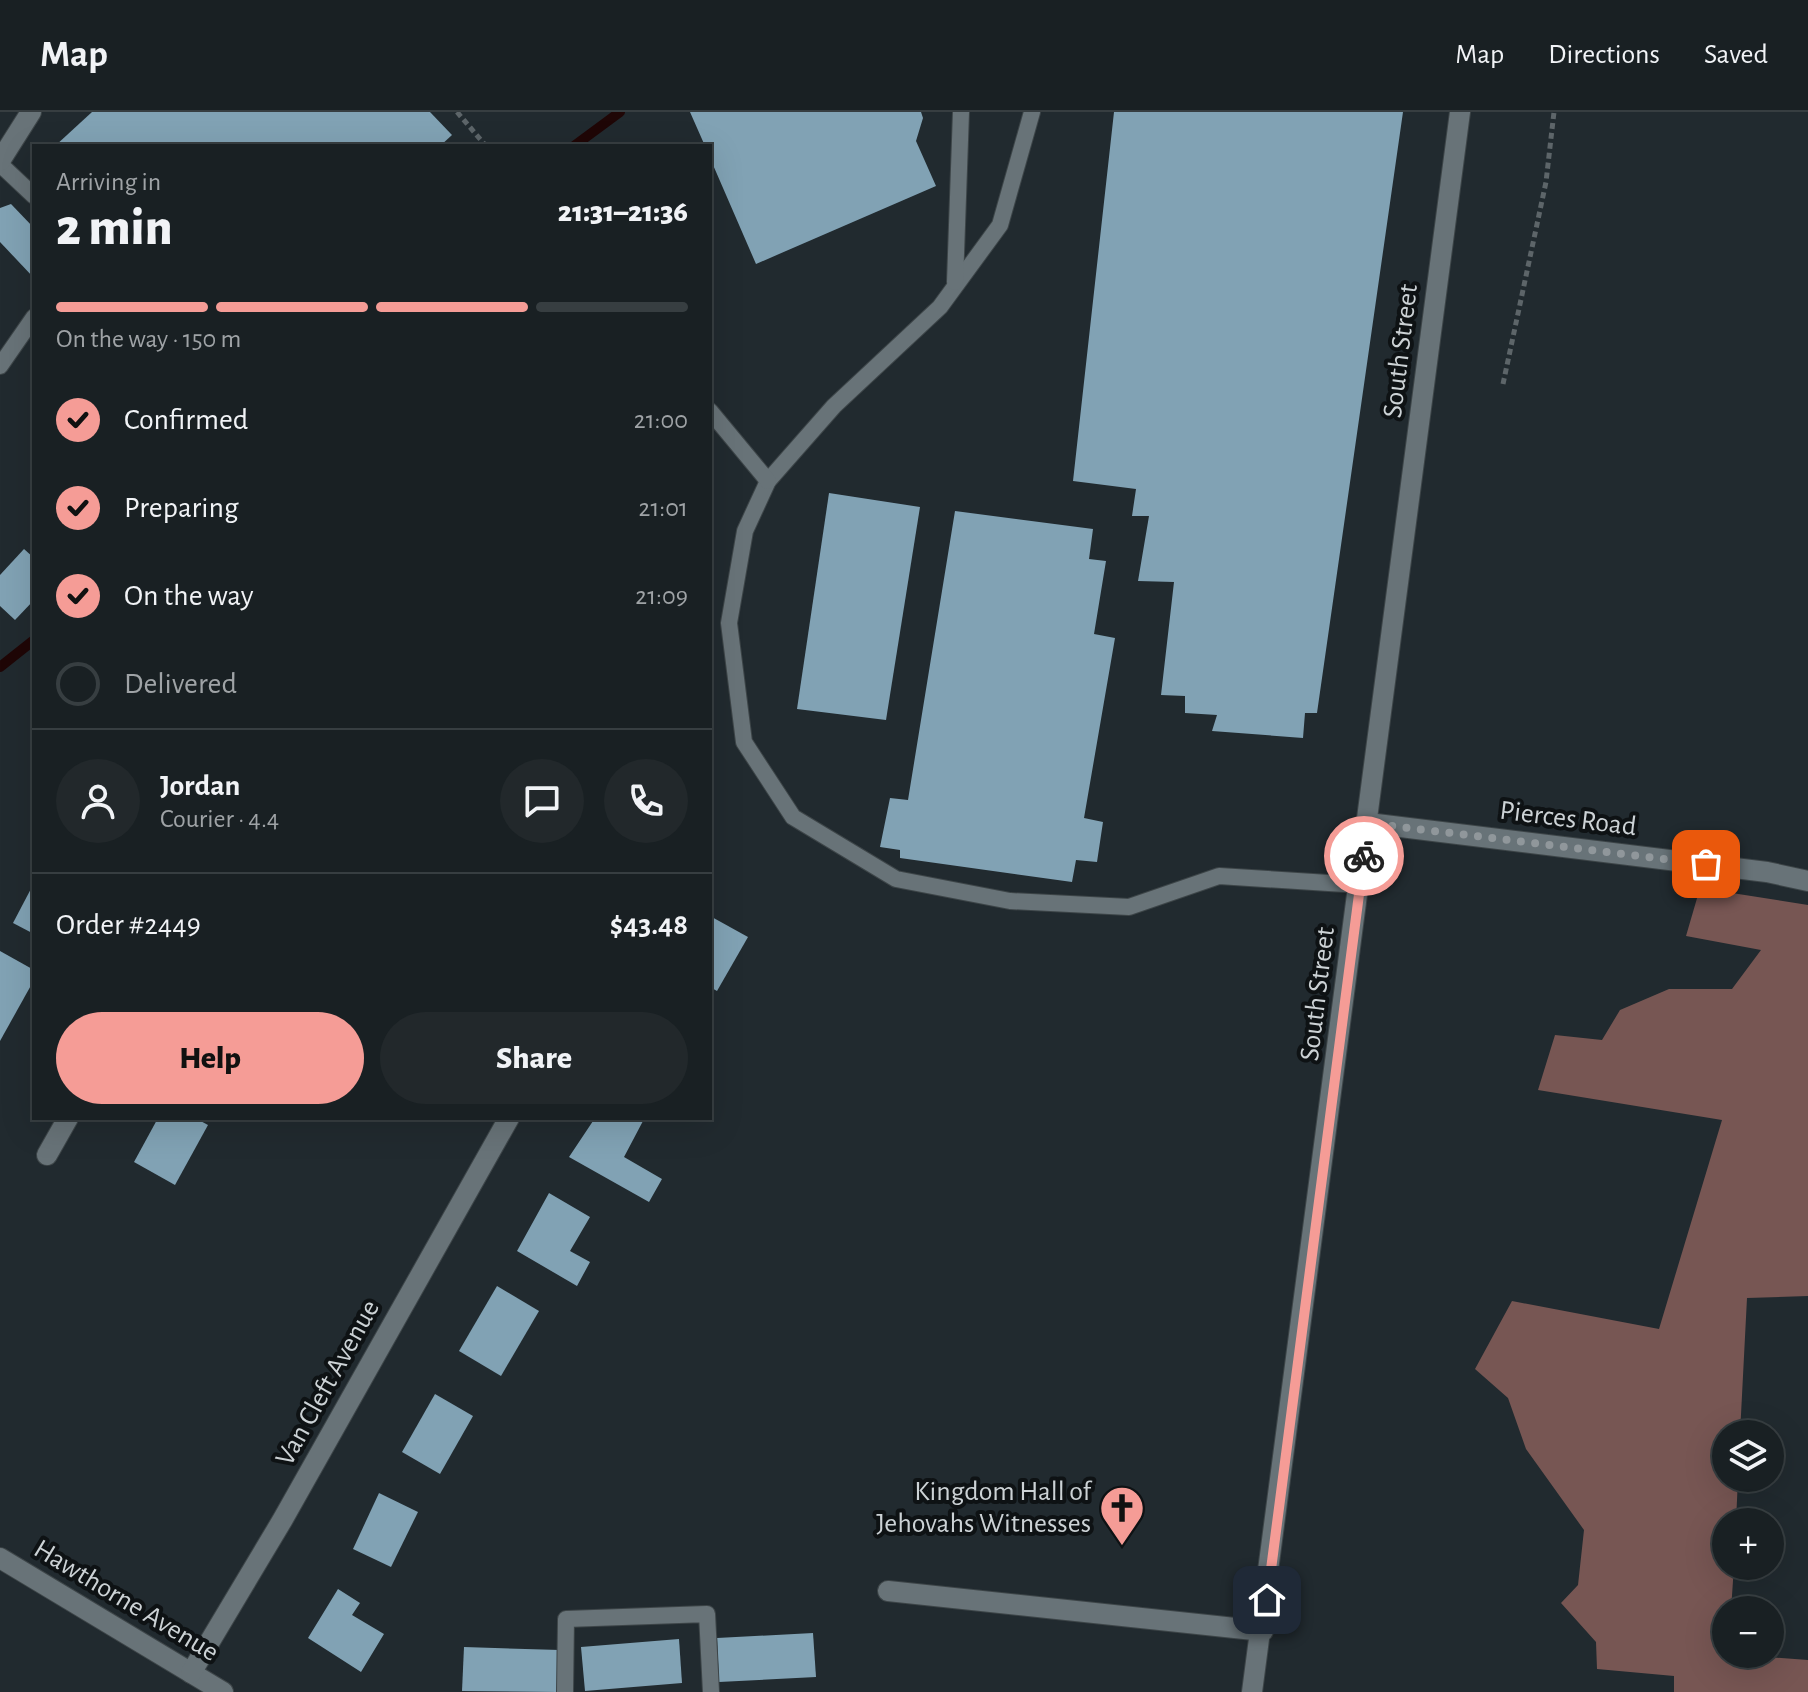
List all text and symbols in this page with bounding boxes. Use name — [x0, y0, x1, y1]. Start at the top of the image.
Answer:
text: Map — [40, 36, 108, 74]
text: Map — [1455, 41, 1504, 69]
text: Directions — [1548, 41, 1660, 69]
text: Saved — [1704, 41, 1768, 69]
text: Arriving in — [56, 169, 161, 195]
text: 21:31–21:36 — [558, 197, 688, 227]
text: 2 min — [56, 202, 172, 254]
street label: South Street — [1379, 282, 1423, 420]
text: On the way · 150 m — [56, 326, 241, 352]
icon: check — [56, 398, 100, 442]
text: Confirmed — [124, 405, 248, 435]
text: 21:00 — [634, 407, 688, 433]
icon: check — [56, 486, 100, 530]
text: Preparing — [124, 493, 239, 523]
text: 21:01 — [639, 495, 688, 521]
icon: check — [56, 574, 100, 618]
text: On the way — [124, 581, 253, 611]
text: 21:09 — [635, 583, 688, 609]
text: Delivered — [124, 669, 237, 699]
button: person — [56, 759, 140, 843]
button: chat — [500, 759, 584, 843]
button: phone — [604, 759, 688, 843]
text: Jordan — [160, 771, 240, 801]
street label: Pierces Road — [1498, 797, 1638, 841]
text: Courier · 4.4 — [160, 806, 279, 832]
courier — [1324, 816, 1404, 896]
pin — [1672, 830, 1740, 898]
icon: bike — [1342, 834, 1386, 878]
icon: bag — [1684, 842, 1728, 886]
text: Order #2449 — [56, 910, 201, 940]
text: $43.48 — [610, 910, 688, 940]
street label: South Street — [1296, 925, 1340, 1063]
button: Help — [56, 1012, 364, 1104]
button: Share — [380, 1012, 688, 1104]
street label: Van Cleft Avenue — [271, 1296, 385, 1470]
map controls — [1712, 1420, 1784, 1668]
button: layers — [1712, 1420, 1784, 1492]
place label: Kingdom Hall of Jehovahs Witnesses — [876, 1478, 1093, 1538]
church icon: Kingdom Hall of Jehovahs Witnesses — [1098, 1484, 1146, 1547]
button: + — [1712, 1508, 1784, 1580]
street label: Hawthorne Avenue — [29, 1535, 223, 1667]
pin — [1233, 1566, 1301, 1634]
icon: home — [1245, 1578, 1289, 1622]
button: − — [1712, 1596, 1784, 1668]

